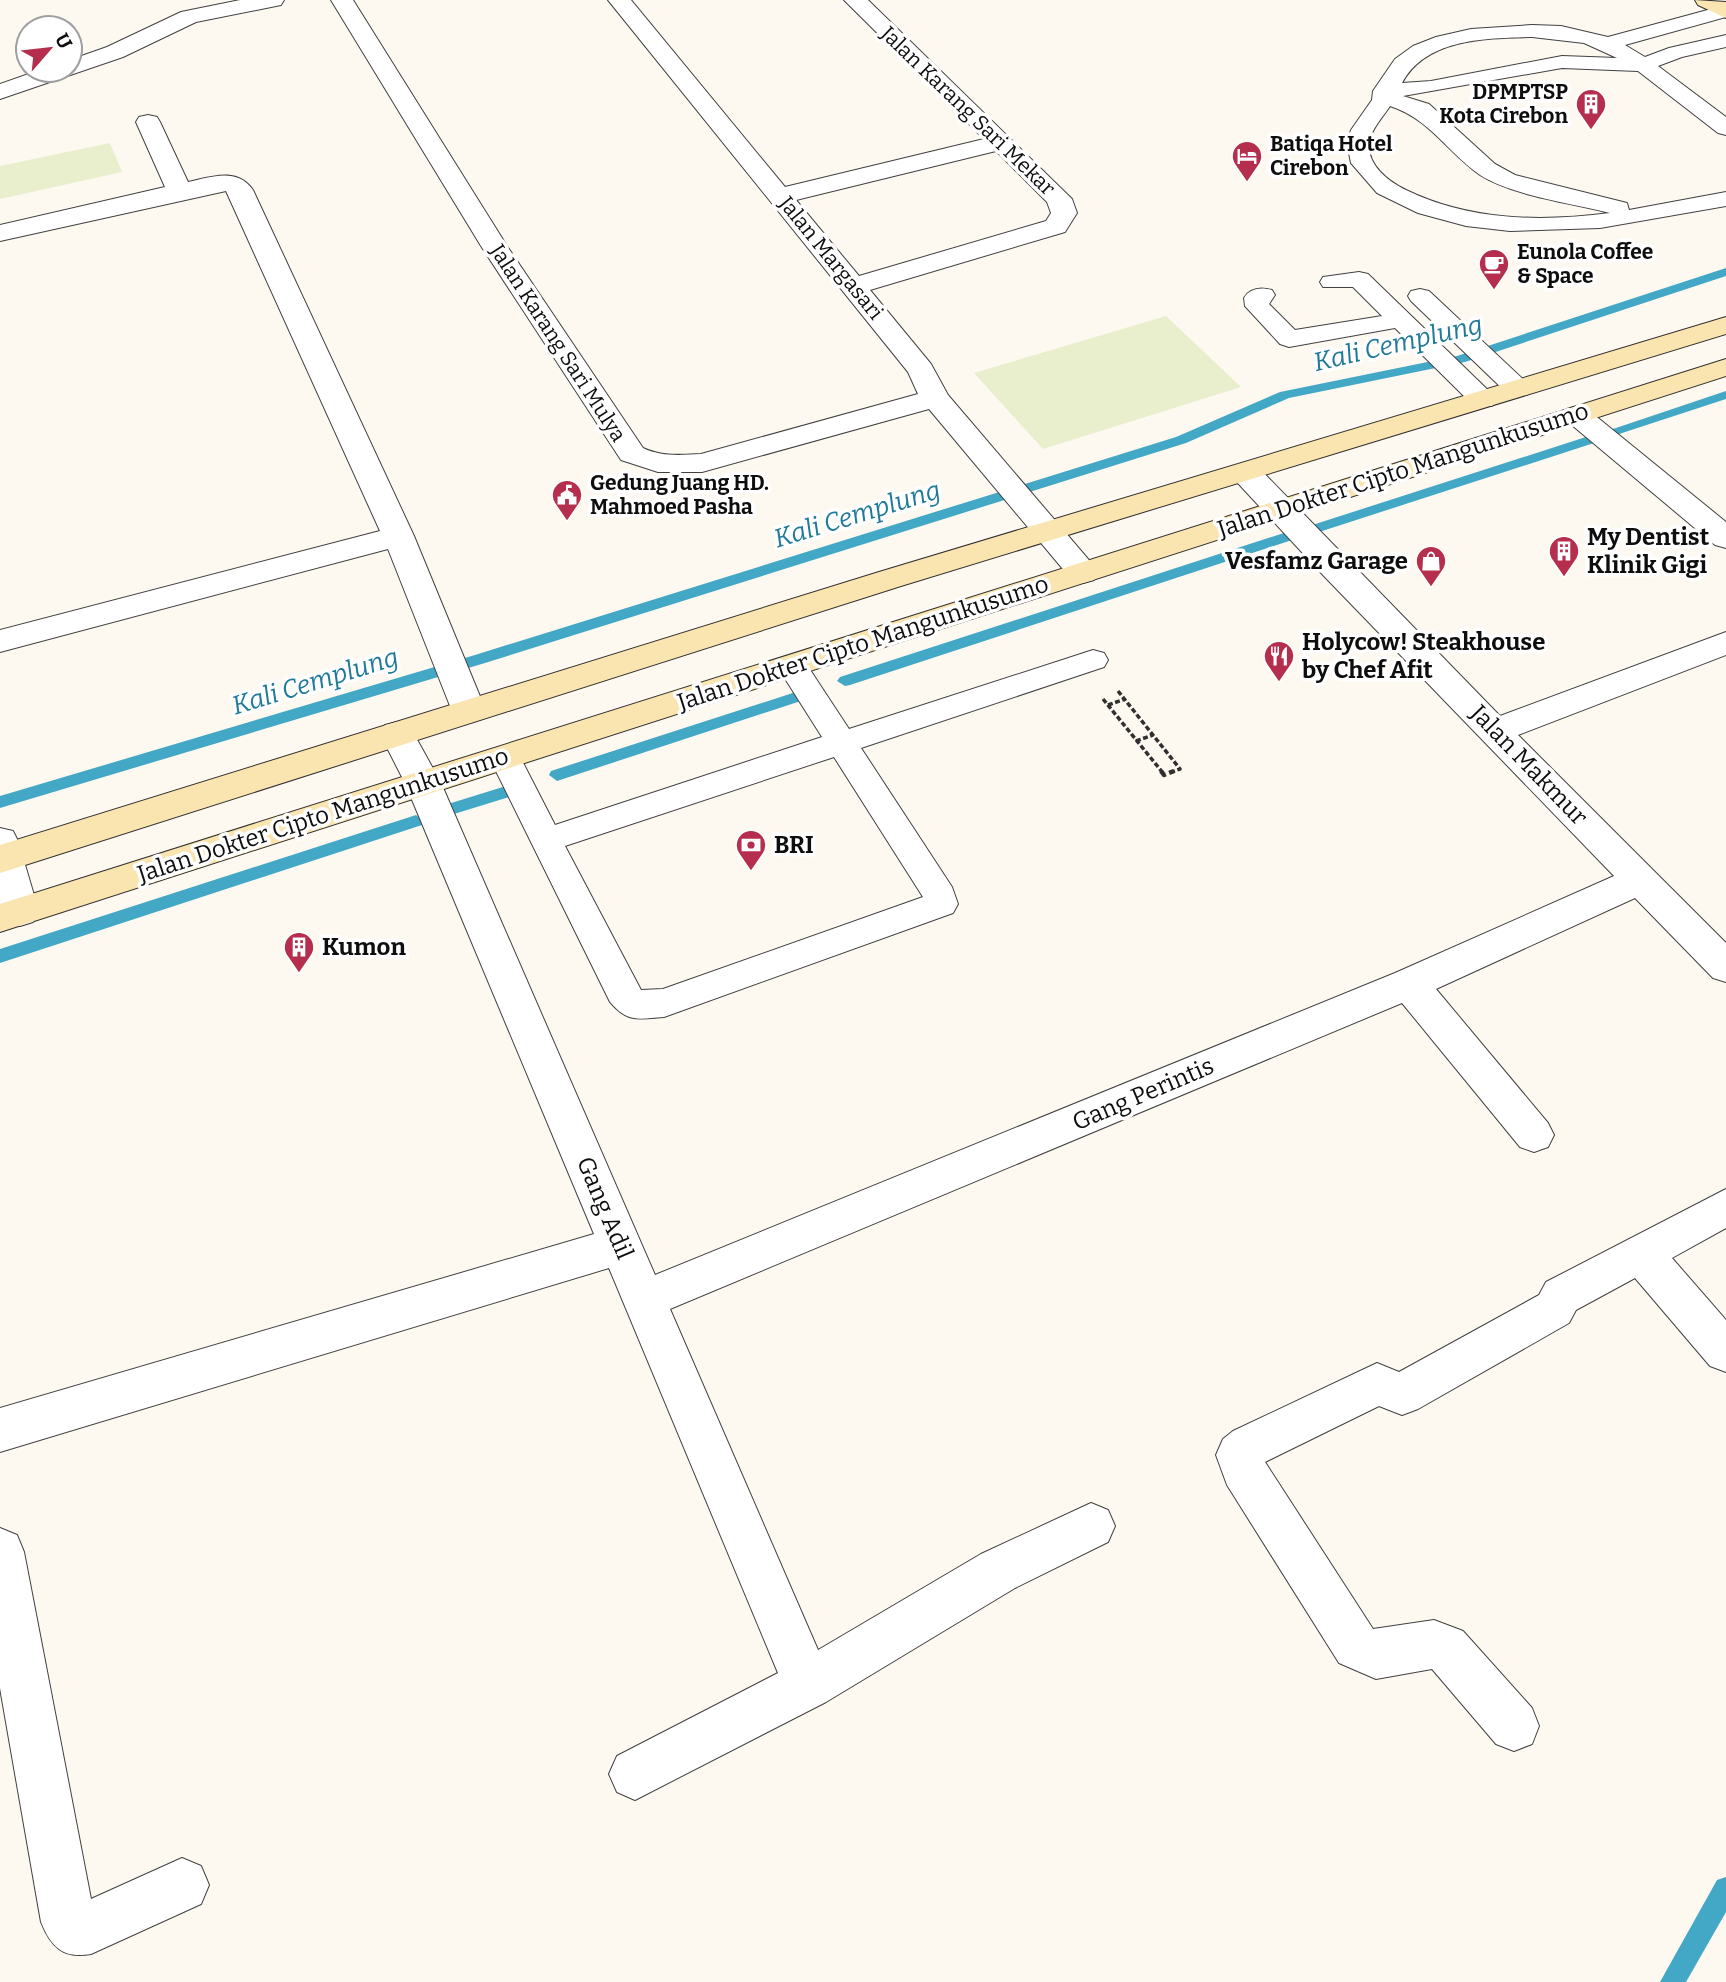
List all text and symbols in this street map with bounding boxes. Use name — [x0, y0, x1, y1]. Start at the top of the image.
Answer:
north arrow — [14, 14, 84, 84]
street label: Jalan Karang Sari Mekar — [875, 20, 1061, 201]
text: U — [50, 30, 77, 53]
place label: DPMPTSP Kota Cirebon — [1439, 79, 1568, 129]
building icon: DPMPTSP Kota Cirebon — [1574, 87, 1608, 131]
place label: Batiqa Hotel Cirebon — [1270, 131, 1393, 181]
hotel icon: Batiqa Hotel Cirebon — [1230, 139, 1264, 183]
street label: Jalan Margasari — [773, 190, 889, 325]
street label: Jalan Karang Sari Mulya — [484, 239, 632, 447]
place label: Eunola Coffee & Space — [1517, 239, 1653, 289]
cafe icon: Eunola Coffee & Space — [1477, 247, 1511, 291]
water label: Kali Cemplung — [1311, 309, 1486, 378]
street label: Jalan Dokter Cipto Mangunkusumo — [1213, 397, 1592, 544]
place label: Gedung Juang HD. Mahmoed Pasha — [590, 470, 769, 520]
water label: Kali Cemplung — [770, 474, 944, 555]
public building icon: Gedung Juang HD. Mahmoed Pasha — [550, 478, 584, 522]
place label: My Dentist Klinik Gigi — [1587, 523, 1710, 579]
building icon: My Dentist Klinik Gigi — [1547, 534, 1581, 578]
shop icon: Vesfamz Garage — [1414, 544, 1448, 588]
place label: Vesfamz Garage — [1225, 547, 1408, 575]
street label: Jalan Dokter Cipto Mangunkusumo — [673, 570, 1052, 717]
place label: Holycow! Steakhouse by Chef Afit — [1302, 628, 1545, 684]
restaurant icon: Holycow! Steakhouse by Chef Afit — [1262, 639, 1296, 683]
water label: Kali Cemplung — [228, 641, 402, 722]
street label: Jalan Makmur — [1464, 698, 1594, 831]
street label: Jalan Dokter Cipto Mangunkusumo — [133, 742, 512, 889]
bank icon: BRI — [734, 828, 768, 872]
place label: BRI — [774, 831, 814, 859]
building icon: Kumon — [282, 930, 316, 974]
place label: Kumon — [322, 933, 406, 961]
street label: Gang Perintis — [1068, 1052, 1218, 1136]
street label: Gang Adil — [571, 1152, 639, 1264]

